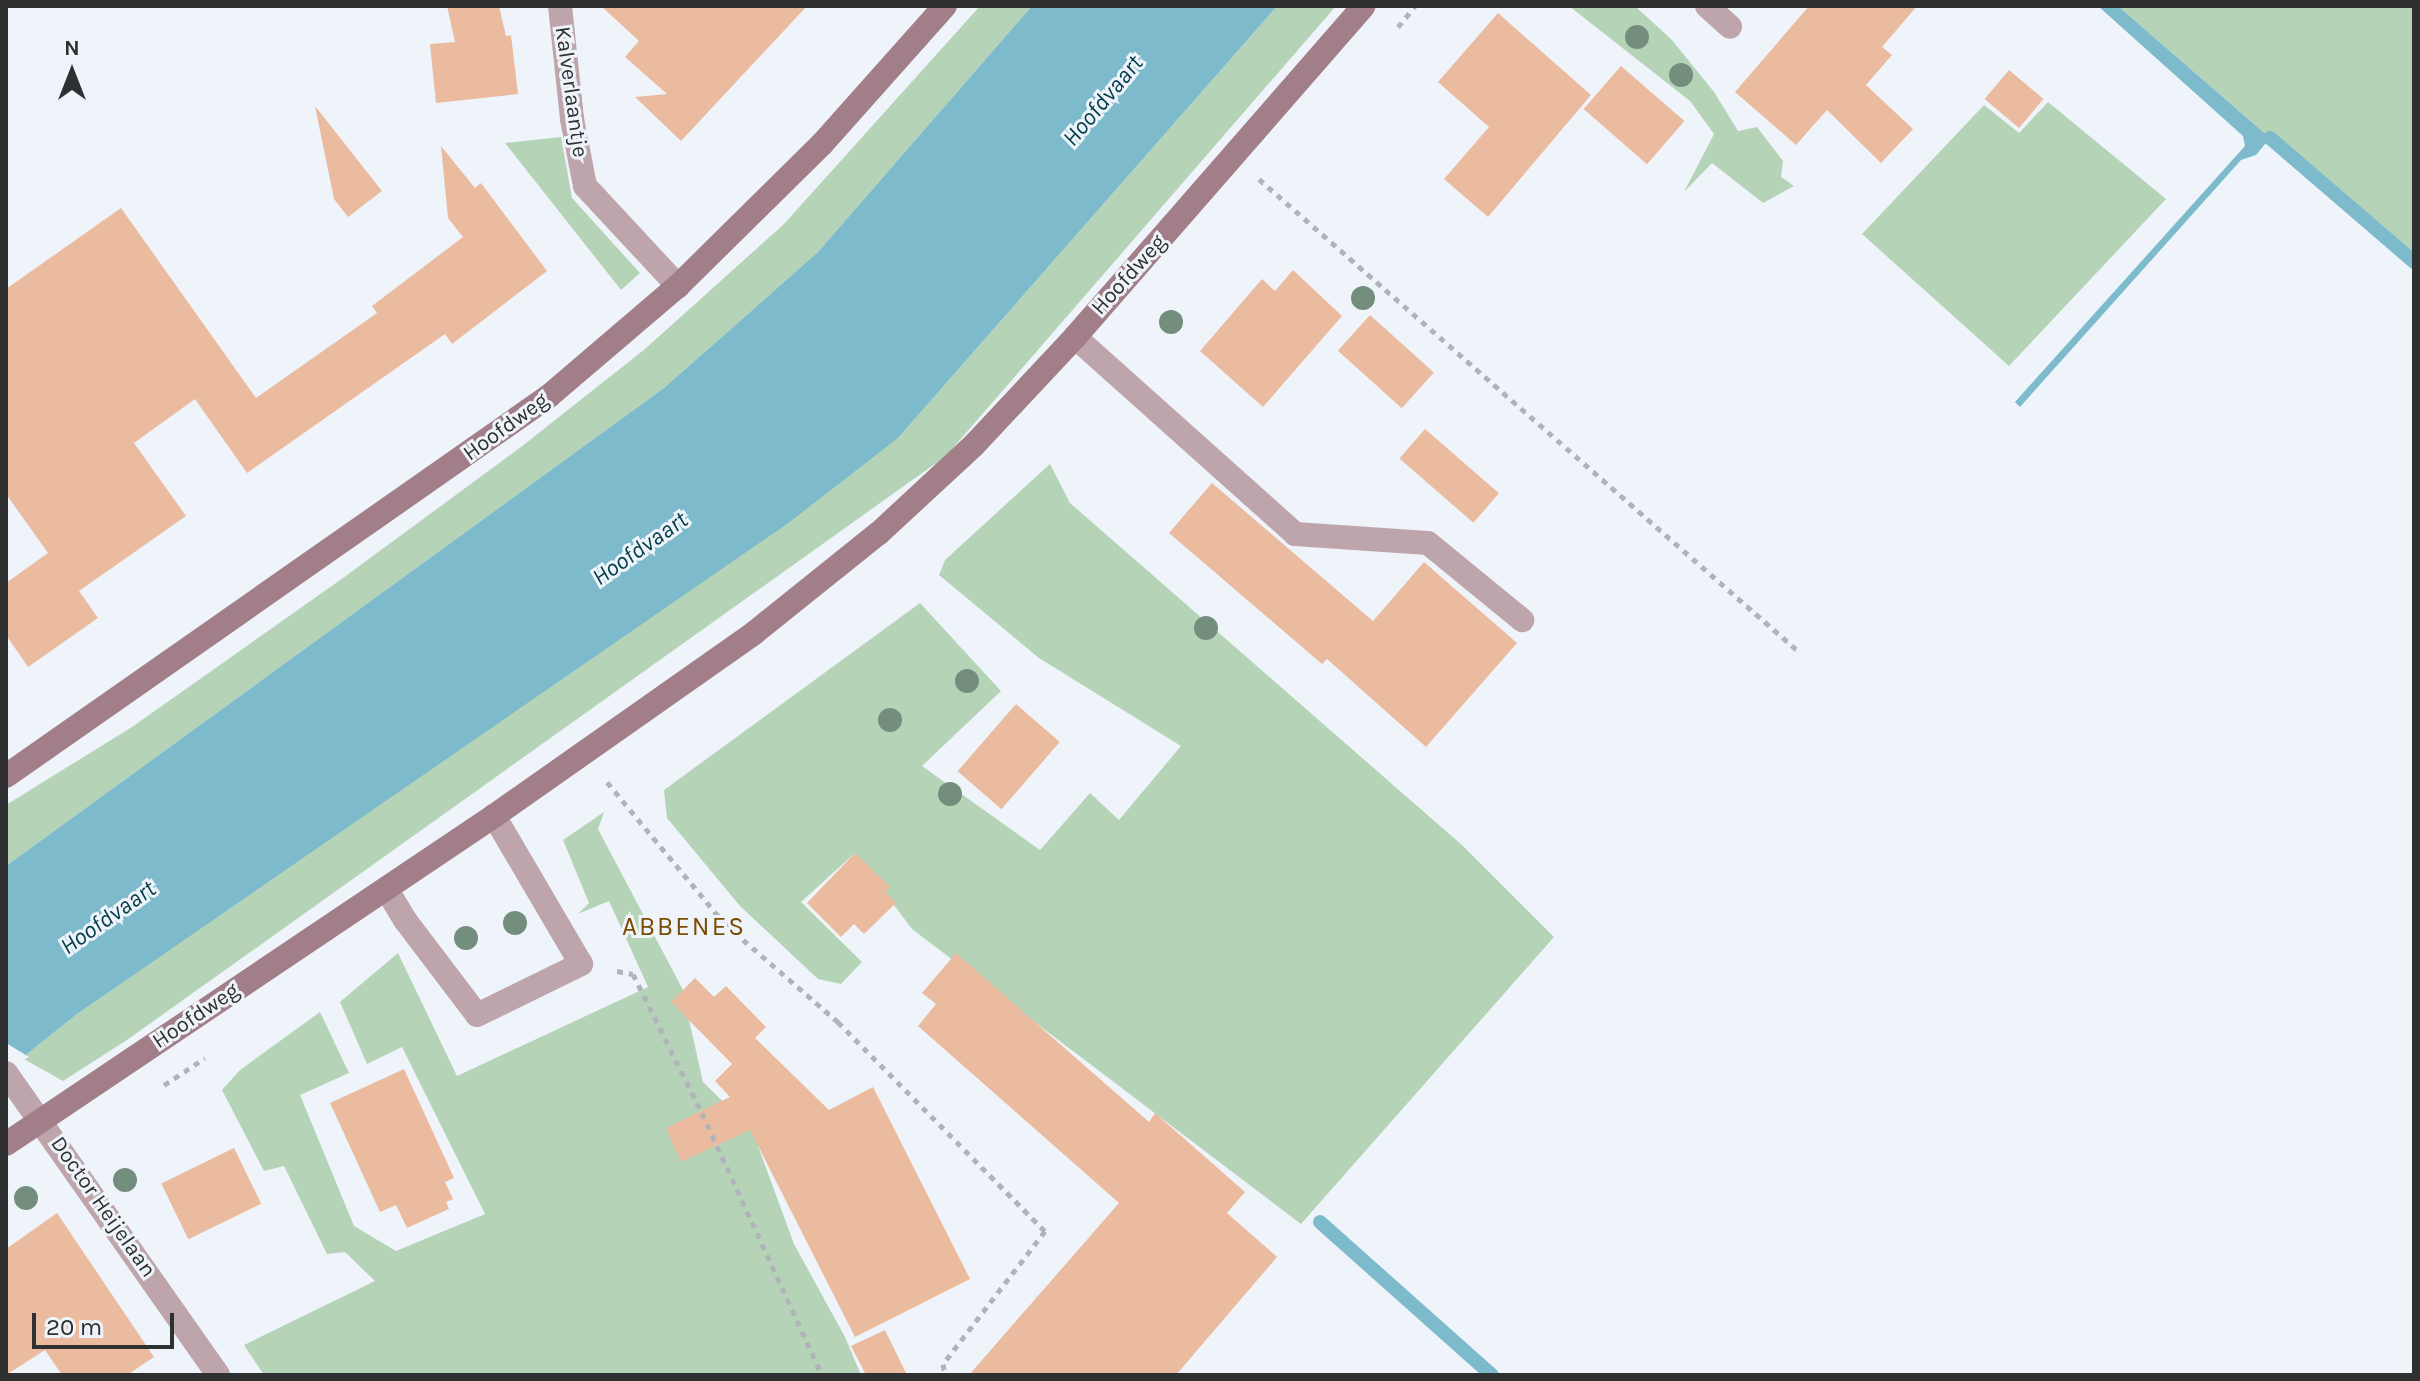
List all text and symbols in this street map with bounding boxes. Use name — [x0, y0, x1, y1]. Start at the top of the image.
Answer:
street label: Kalverlaantje — [549, 25, 593, 159]
north arrow — [32, 32, 112, 112]
text: N — [64, 35, 80, 61]
water label: Hoofdvaart — [1057, 50, 1149, 152]
street label: Hoofdweg — [1086, 229, 1172, 321]
street label: Hoofdweg — [458, 387, 554, 467]
water label: Hoofdvaart — [587, 506, 693, 592]
water label: Hoofdvaart — [55, 875, 161, 961]
district label: ABBENES — [622, 911, 746, 943]
street label: Hoofdweg — [148, 977, 244, 1055]
street label: Doctor Heijelaan — [45, 1132, 161, 1282]
scale bar — [36, 1297, 178, 1347]
text: 20 m — [46, 1313, 102, 1341]

